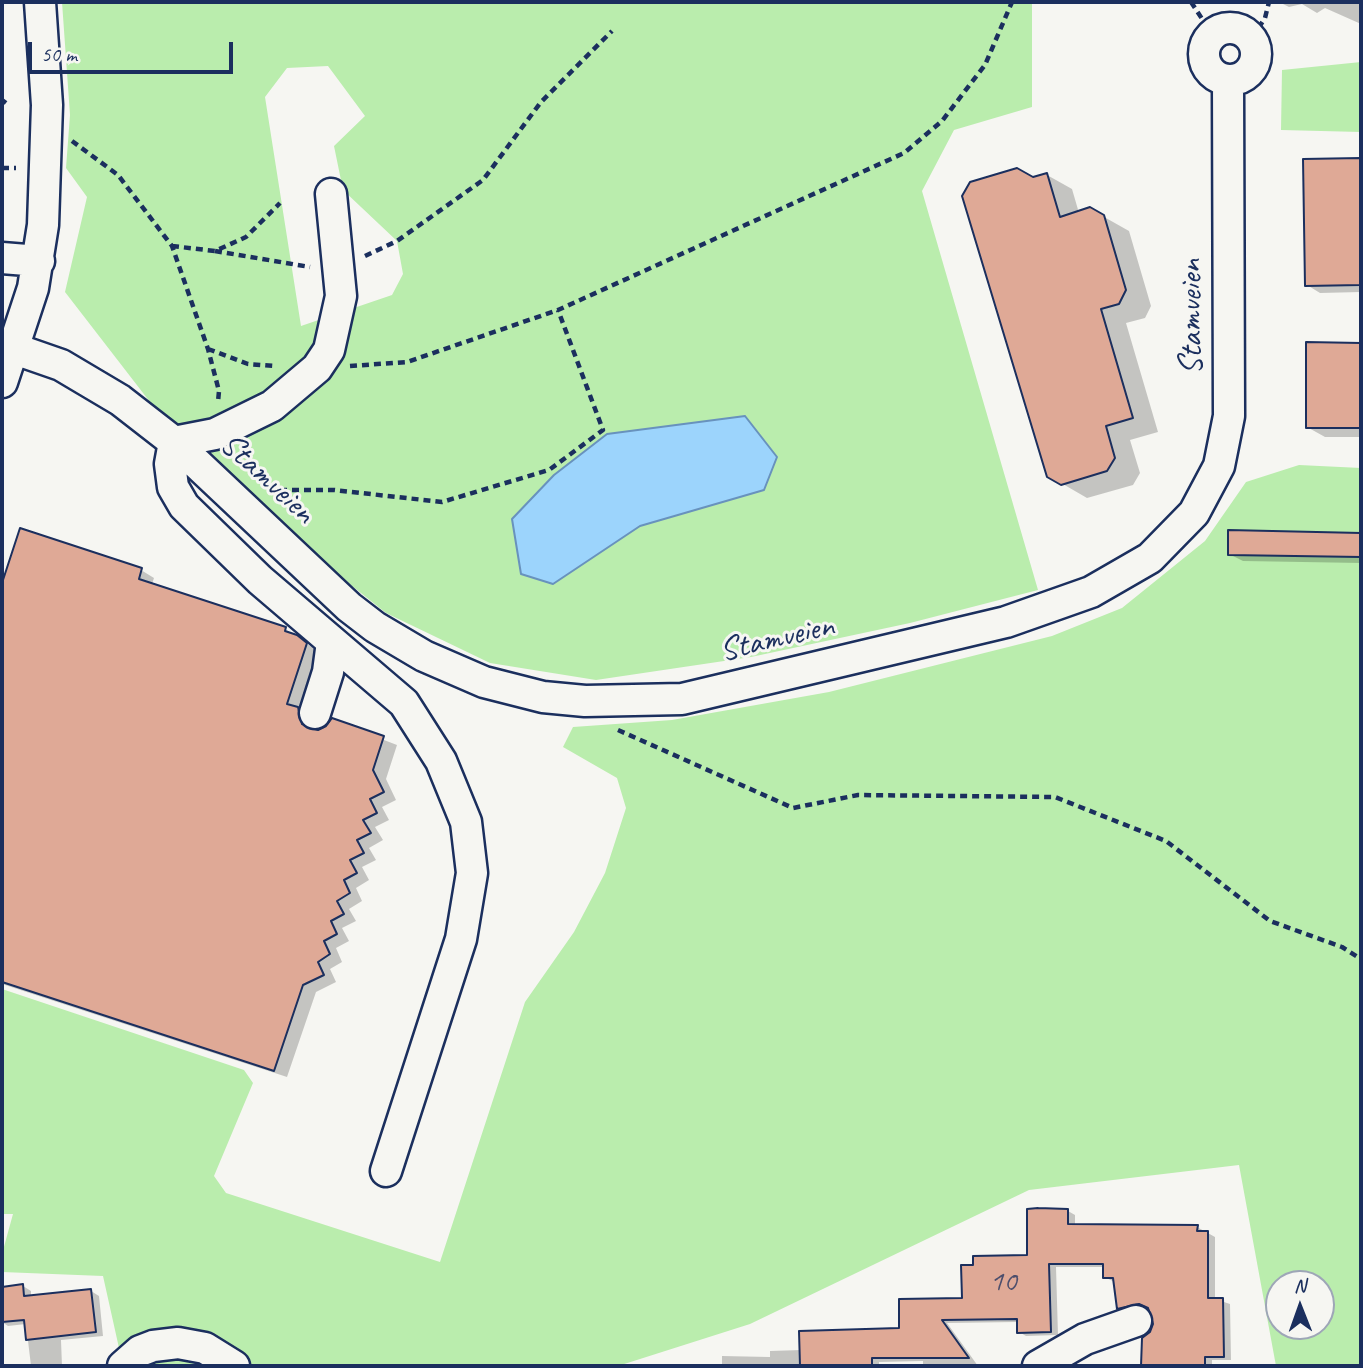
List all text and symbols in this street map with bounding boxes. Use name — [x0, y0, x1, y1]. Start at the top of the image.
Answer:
scale bar — [32, 28, 236, 72]
text: 50 m — [41, 41, 77, 67]
street label: Stamveien — [1172, 259, 1212, 375]
street label: Stamveien — [211, 425, 323, 533]
street label: Stamveien — [716, 607, 838, 671]
house number: 10 — [990, 1264, 1016, 1300]
north arrow — [1265, 1270, 1335, 1340]
text: N — [1294, 1274, 1306, 1298]

